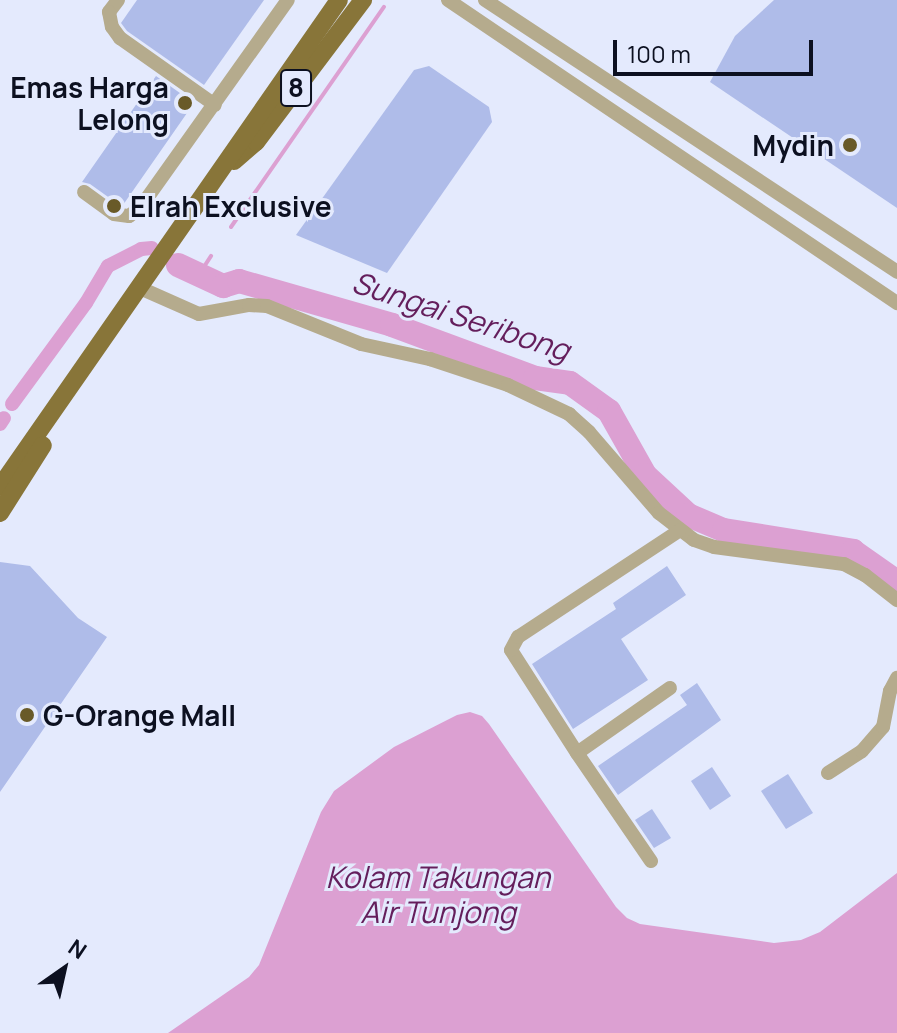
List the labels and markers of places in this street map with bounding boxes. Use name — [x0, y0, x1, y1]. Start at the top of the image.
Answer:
place label: Emas Harga Lelong — [10, 70, 169, 136]
marker: Emas Harga Lelong — [176, 94, 194, 112]
place label: Mydin — [752, 128, 834, 162]
marker: Mydin — [841, 136, 859, 154]
place label: Elrah Exclusive — [130, 189, 331, 223]
marker: Elrah Exclusive — [105, 197, 123, 215]
place label: G-Orange Mall — [43, 698, 236, 732]
marker: G-Orange Mall — [18, 706, 36, 724]

